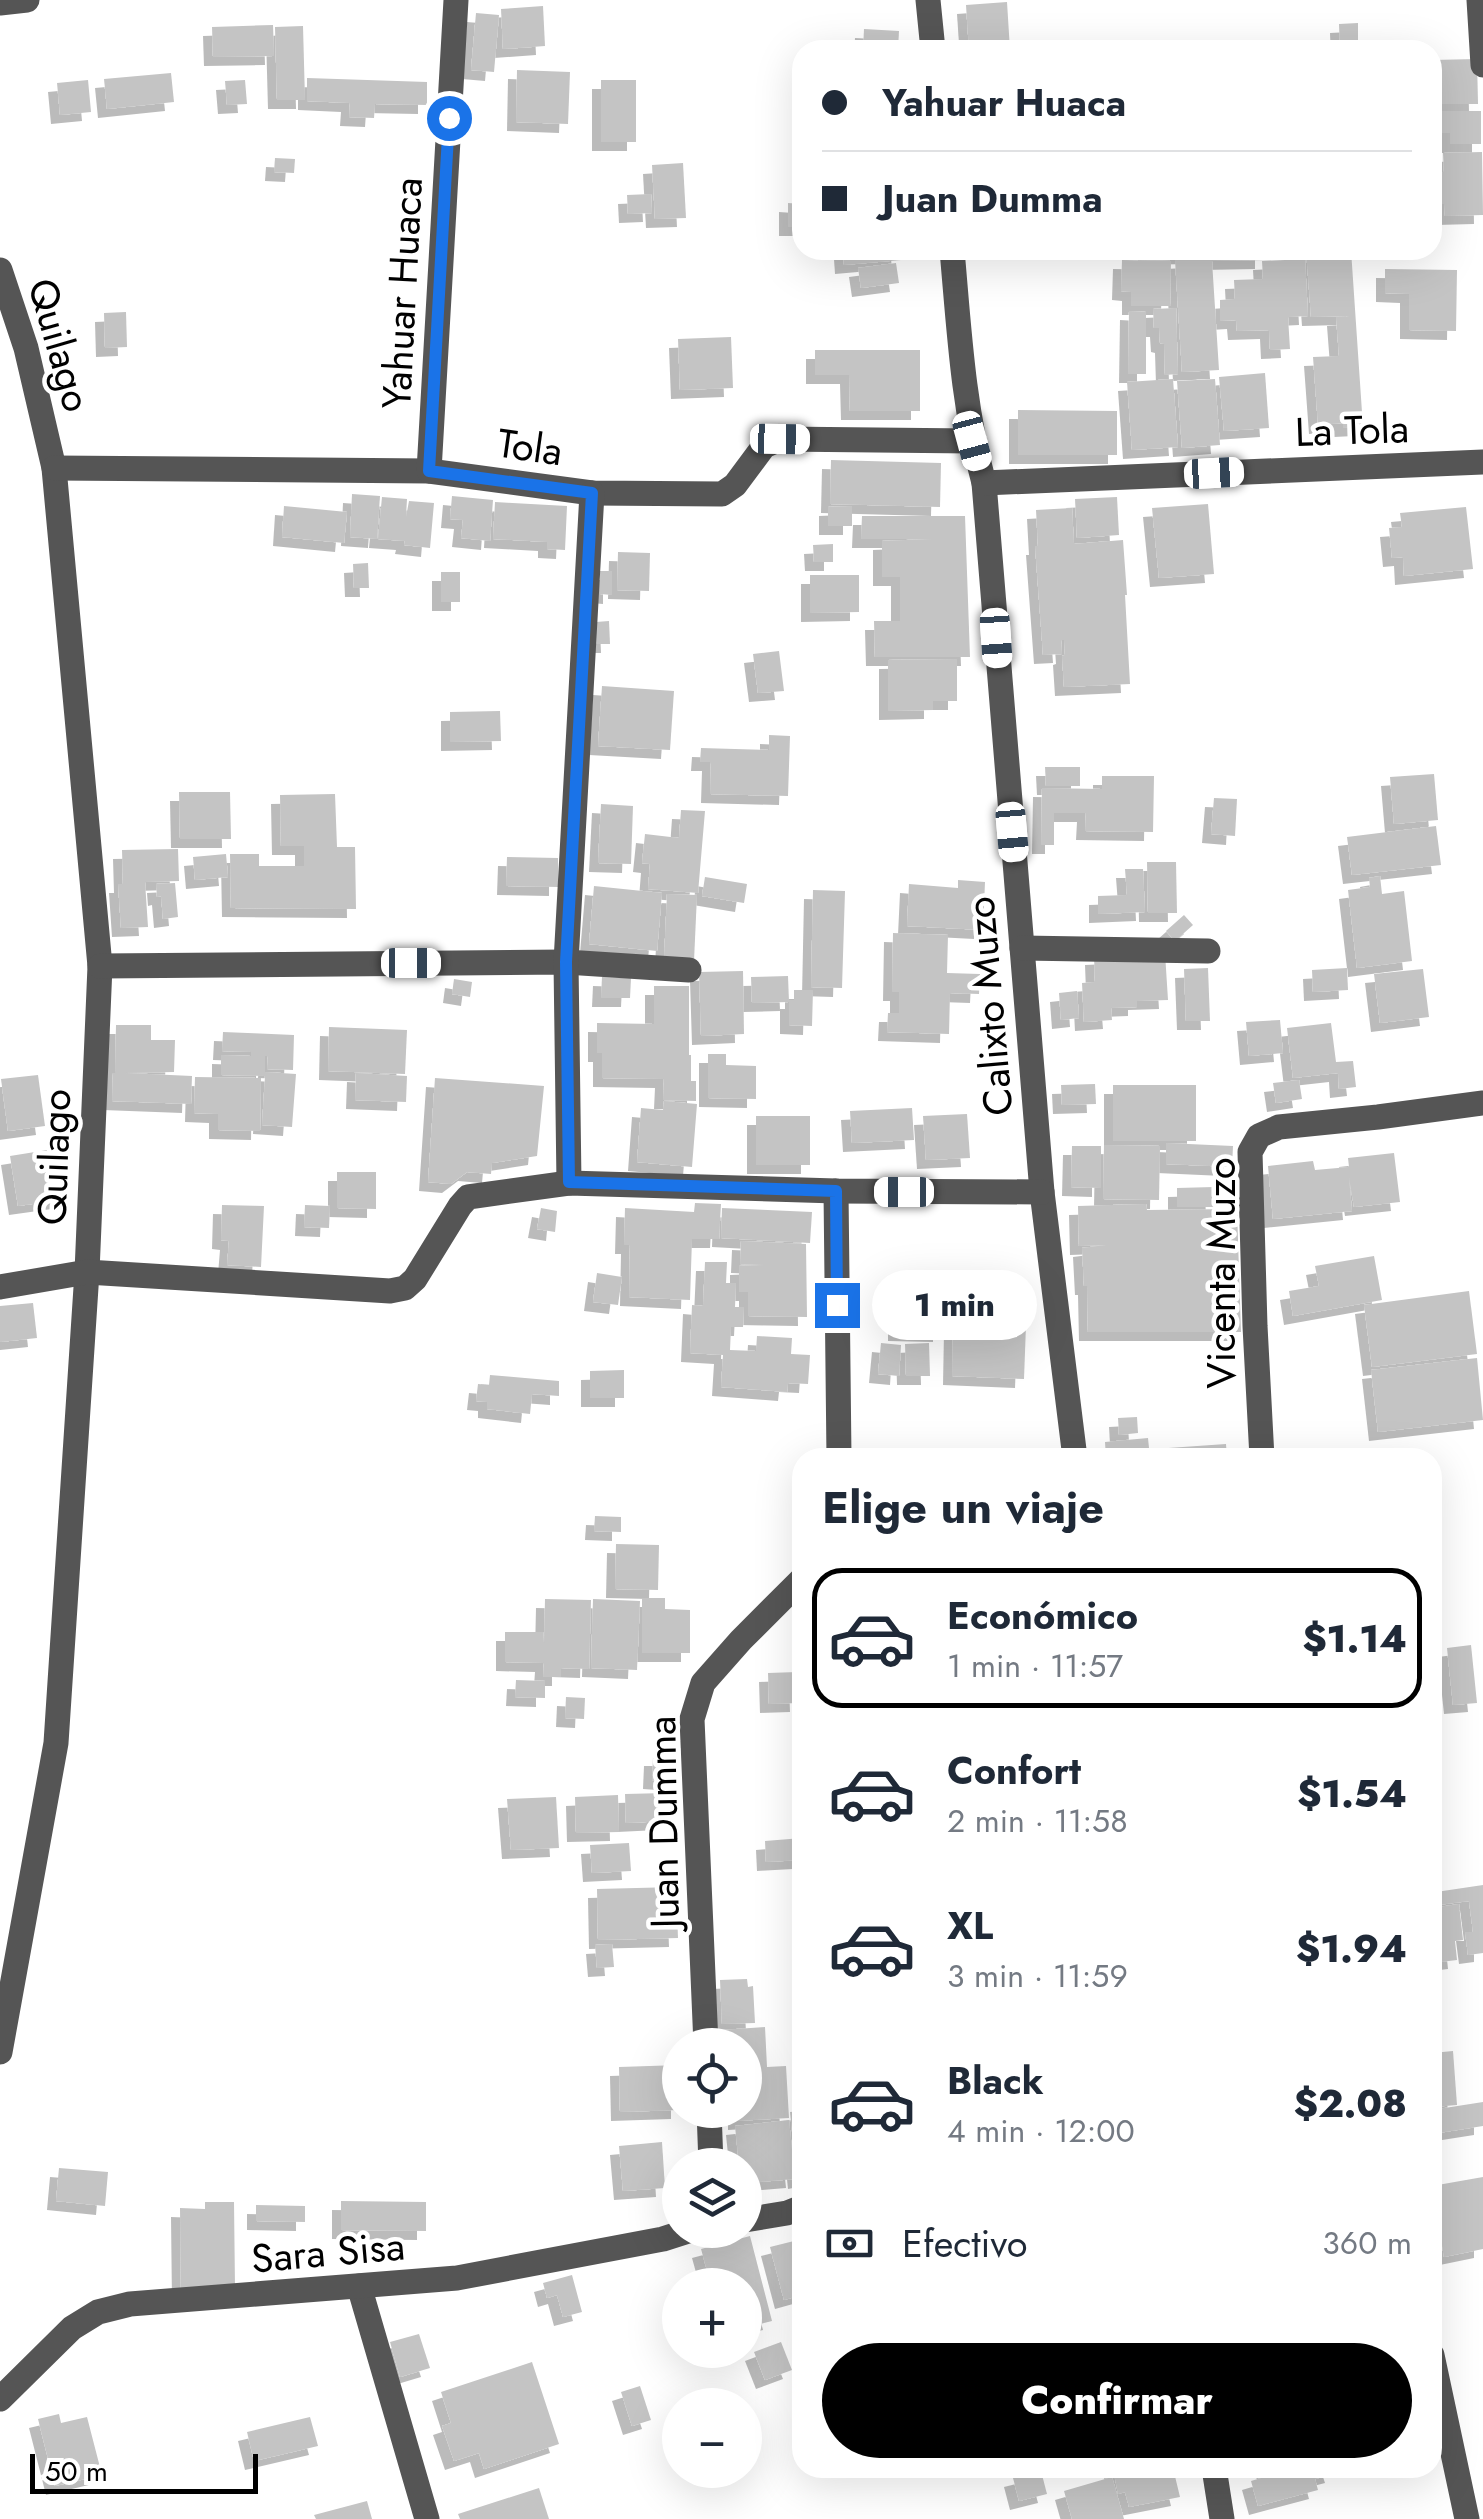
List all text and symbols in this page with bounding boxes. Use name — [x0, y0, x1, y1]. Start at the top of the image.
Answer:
text: Yahuar Huaca — [882, 75, 1126, 130]
route start — [427, 96, 472, 141]
text: Juan Dumma — [882, 171, 1103, 226]
street label: Yahuar Huaca — [367, 176, 437, 410]
street label: Quilago — [13, 272, 107, 418]
street label: La Tola — [1294, 399, 1410, 461]
car — [950, 408, 994, 474]
street label: Tola — [494, 414, 566, 480]
car — [750, 423, 810, 455]
car — [1183, 456, 1245, 490]
car — [979, 607, 1013, 669]
car — [994, 801, 1030, 863]
street label: Calixto Muzo — [951, 894, 1027, 1118]
car — [381, 948, 441, 978]
street label: Quilago — [23, 1088, 85, 1226]
street label: Vicenta Muzo — [1192, 1157, 1250, 1389]
car — [874, 1177, 934, 1207]
callout: 1 min — [872, 1270, 1037, 1340]
text: 1 min — [914, 1282, 995, 1328]
route end — [815, 1283, 860, 1328]
text: Elige un viaje — [822, 1475, 1104, 1540]
text: Económico — [947, 1588, 1138, 1643]
icon: car — [827, 1593, 917, 1683]
text: $1.14 — [1303, 1611, 1407, 1666]
text: 1 min · 11:57 — [947, 1643, 1123, 1689]
street label: Juan Dumma — [632, 1715, 694, 1934]
text: Confort — [947, 1743, 1081, 1798]
icon: car — [827, 1748, 917, 1838]
text: $1.54 — [1297, 1766, 1407, 1821]
text: 2 min · 11:58 — [947, 1798, 1128, 1844]
text: XL — [947, 1898, 993, 1953]
icon: car — [827, 1903, 917, 1993]
text: $1.94 — [1296, 1921, 1407, 1976]
text: 3 min · 11:59 — [947, 1953, 1128, 1999]
map controls — [662, 2028, 762, 2488]
button: locate — [662, 2028, 762, 2128]
text: Black — [947, 2053, 1044, 2108]
icon: car — [827, 2058, 917, 2148]
text: $2.08 — [1294, 2076, 1407, 2131]
text: 4 min · 12:00 — [947, 2108, 1135, 2154]
button: layers — [662, 2148, 762, 2248]
street label: Sara Sisa — [249, 2216, 407, 2288]
icon: cash — [822, 2216, 877, 2271]
text: Efectivo — [902, 2216, 1027, 2271]
text: 360 m — [1322, 2220, 1412, 2266]
button: + — [662, 2268, 762, 2368]
button: Confirmar — [822, 2343, 1412, 2458]
button: − — [662, 2388, 762, 2488]
scale bar — [30, 2449, 258, 2494]
text: 50 m — [45, 2451, 108, 2492]

